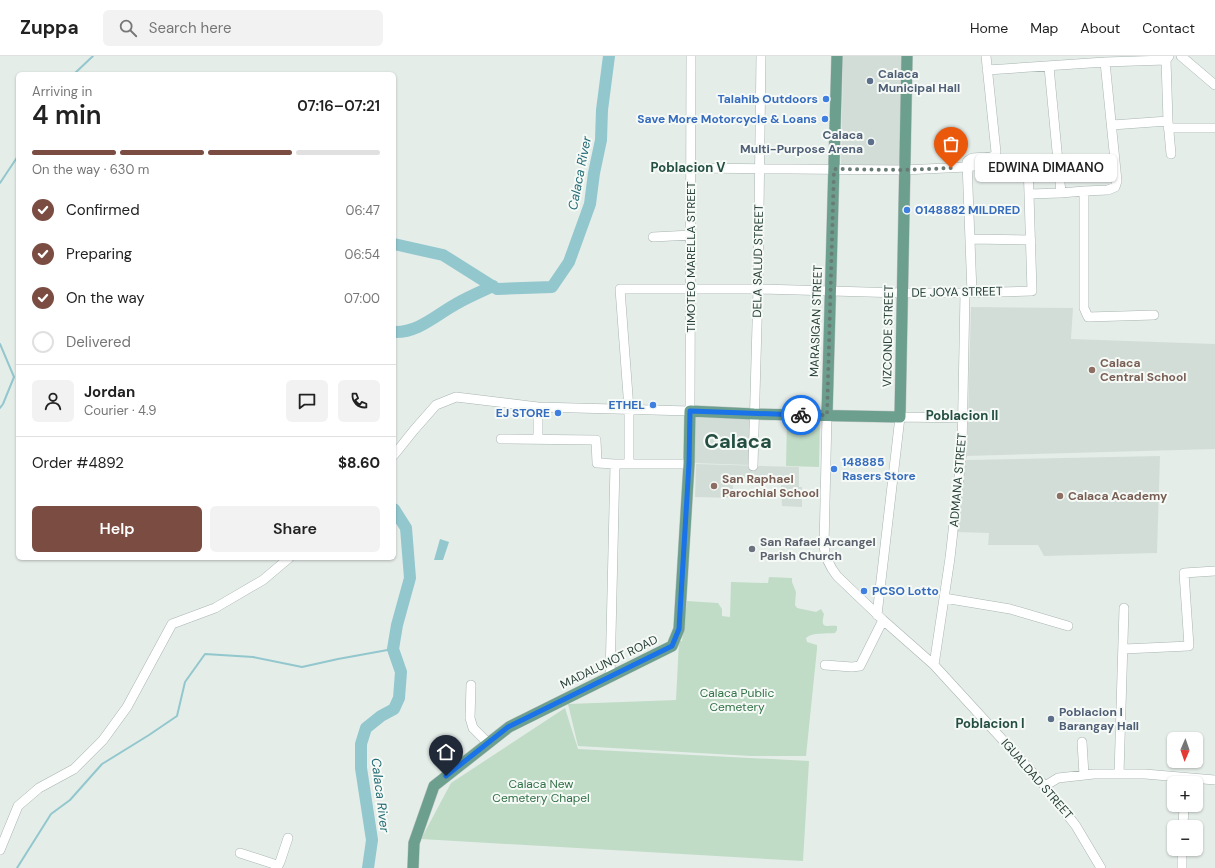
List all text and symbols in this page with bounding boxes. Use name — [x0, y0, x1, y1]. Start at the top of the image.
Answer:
search box — [103, 10, 383, 46]
text: Zuppa — [20, 15, 79, 40]
icon: search — [117, 17, 139, 39]
text: Search here — [149, 18, 231, 38]
text: Home — [970, 19, 1008, 37]
text: Map — [1030, 19, 1058, 37]
text: About — [1080, 19, 1120, 37]
text: Contact — [1142, 19, 1195, 37]
place label: Calaca Municipal Hall — [878, 66, 960, 96]
marker: Calaca Municipal Hall — [865, 76, 875, 86]
text: Arriving in — [32, 83, 92, 100]
place label: Talahib Outdoors — [718, 91, 818, 107]
marker: Talahib Outdoors — [821, 94, 831, 104]
text: 07:16–07:21 — [297, 96, 380, 116]
text: 4 min — [32, 98, 102, 132]
place label: Save More Motorcycle & Loans — [637, 111, 817, 127]
marker: Save More Motorcycle & Loans — [820, 114, 830, 124]
place label: Calaca Multi-Purpose Arena — [740, 127, 863, 157]
pin — [934, 127, 968, 168]
icon: bag — [940, 133, 962, 155]
water label: Calaca River — [564, 134, 595, 211]
marker: Calaca Multi-Purpose Arena — [866, 137, 876, 147]
callout: EDWINA DIMAANO — [975, 154, 1117, 182]
district label: Poblacion V — [651, 159, 725, 176]
text: EDWINA DIMAANO — [988, 159, 1104, 176]
text: On the way · 630 m — [32, 161, 149, 178]
street label: TIMOTEO MARELLA STREET — [683, 181, 699, 333]
icon: check — [32, 199, 54, 221]
text: Confirmed — [66, 200, 140, 220]
text: 06:47 — [345, 202, 380, 219]
place label: 0148882 MILDRED — [915, 202, 1020, 218]
street label: DELA SALUD STREET — [749, 204, 767, 318]
marker: 0148882 MILDRED — [902, 205, 912, 215]
icon: check — [32, 243, 54, 265]
text: Preparing — [66, 244, 132, 264]
text: 06:54 — [344, 246, 380, 263]
street label: MARASIGAN STREET — [806, 264, 826, 377]
street label: DE JOYA STREET — [911, 283, 1003, 301]
street label: VIZCONDE STREET — [879, 284, 897, 387]
icon: check — [32, 287, 54, 309]
text: On the way — [66, 288, 145, 308]
text: 07:00 — [344, 290, 380, 307]
text: Delivered — [66, 332, 131, 352]
place label: Calaca Central School — [1100, 355, 1186, 385]
marker: Calaca Central School — [1087, 365, 1097, 375]
button: person — [32, 380, 74, 422]
button: chat — [286, 380, 328, 422]
button: phone — [338, 380, 380, 422]
text: Jordan — [84, 382, 135, 402]
courier — [781, 395, 821, 435]
place label: ETHEL — [609, 397, 645, 413]
marker: ETHEL — [648, 400, 658, 410]
text: Courier · 4.9 — [84, 402, 156, 419]
icon: bike — [790, 404, 812, 426]
place label: EJ STORE — [496, 405, 550, 421]
district label: Poblacion II — [926, 407, 998, 424]
marker: EJ STORE — [553, 408, 563, 418]
district label: Calaca — [704, 428, 772, 454]
street label: ADMANA STREET — [946, 432, 970, 528]
text: Order #4892 — [32, 453, 124, 473]
text: $8.60 — [338, 453, 380, 473]
place label: 148885 Rasers Store — [842, 454, 916, 484]
marker: 148885 Rasers Store — [829, 464, 839, 474]
place label: San Raphael Parochial School — [722, 471, 819, 501]
marker: San Raphael Parochial School — [709, 481, 719, 491]
place label: Calaca Academy — [1068, 488, 1168, 504]
marker: Calaca Academy — [1055, 491, 1065, 501]
button: Help — [32, 506, 202, 552]
button: Share — [210, 506, 380, 552]
place label: San Rafael Arcangel Parish Church — [760, 534, 876, 564]
marker: San Rafael Arcangel Parish Church — [747, 544, 757, 554]
place label: PCSO Lotto — [872, 583, 939, 599]
marker: PCSO Lotto — [859, 586, 869, 596]
street label: MADALUNOT ROAD — [558, 631, 660, 693]
park label: Calaca Public Cemetery — [700, 685, 774, 715]
place label: Poblacion I Barangay Hall — [1059, 704, 1139, 734]
marker: Poblacion I Barangay Hall — [1046, 714, 1056, 724]
district label: Poblacion I — [955, 715, 1025, 732]
north arrow — [1167, 732, 1203, 768]
map controls — [1167, 732, 1203, 856]
pin — [429, 735, 463, 776]
street label: IGUALDAD STREET — [998, 735, 1077, 823]
icon: home — [435, 741, 457, 763]
water label: Calaca River — [368, 757, 394, 834]
park label: Calaca New Cemetery Chapel — [492, 776, 590, 806]
button: + — [1167, 776, 1203, 812]
button: − — [1167, 820, 1203, 856]

